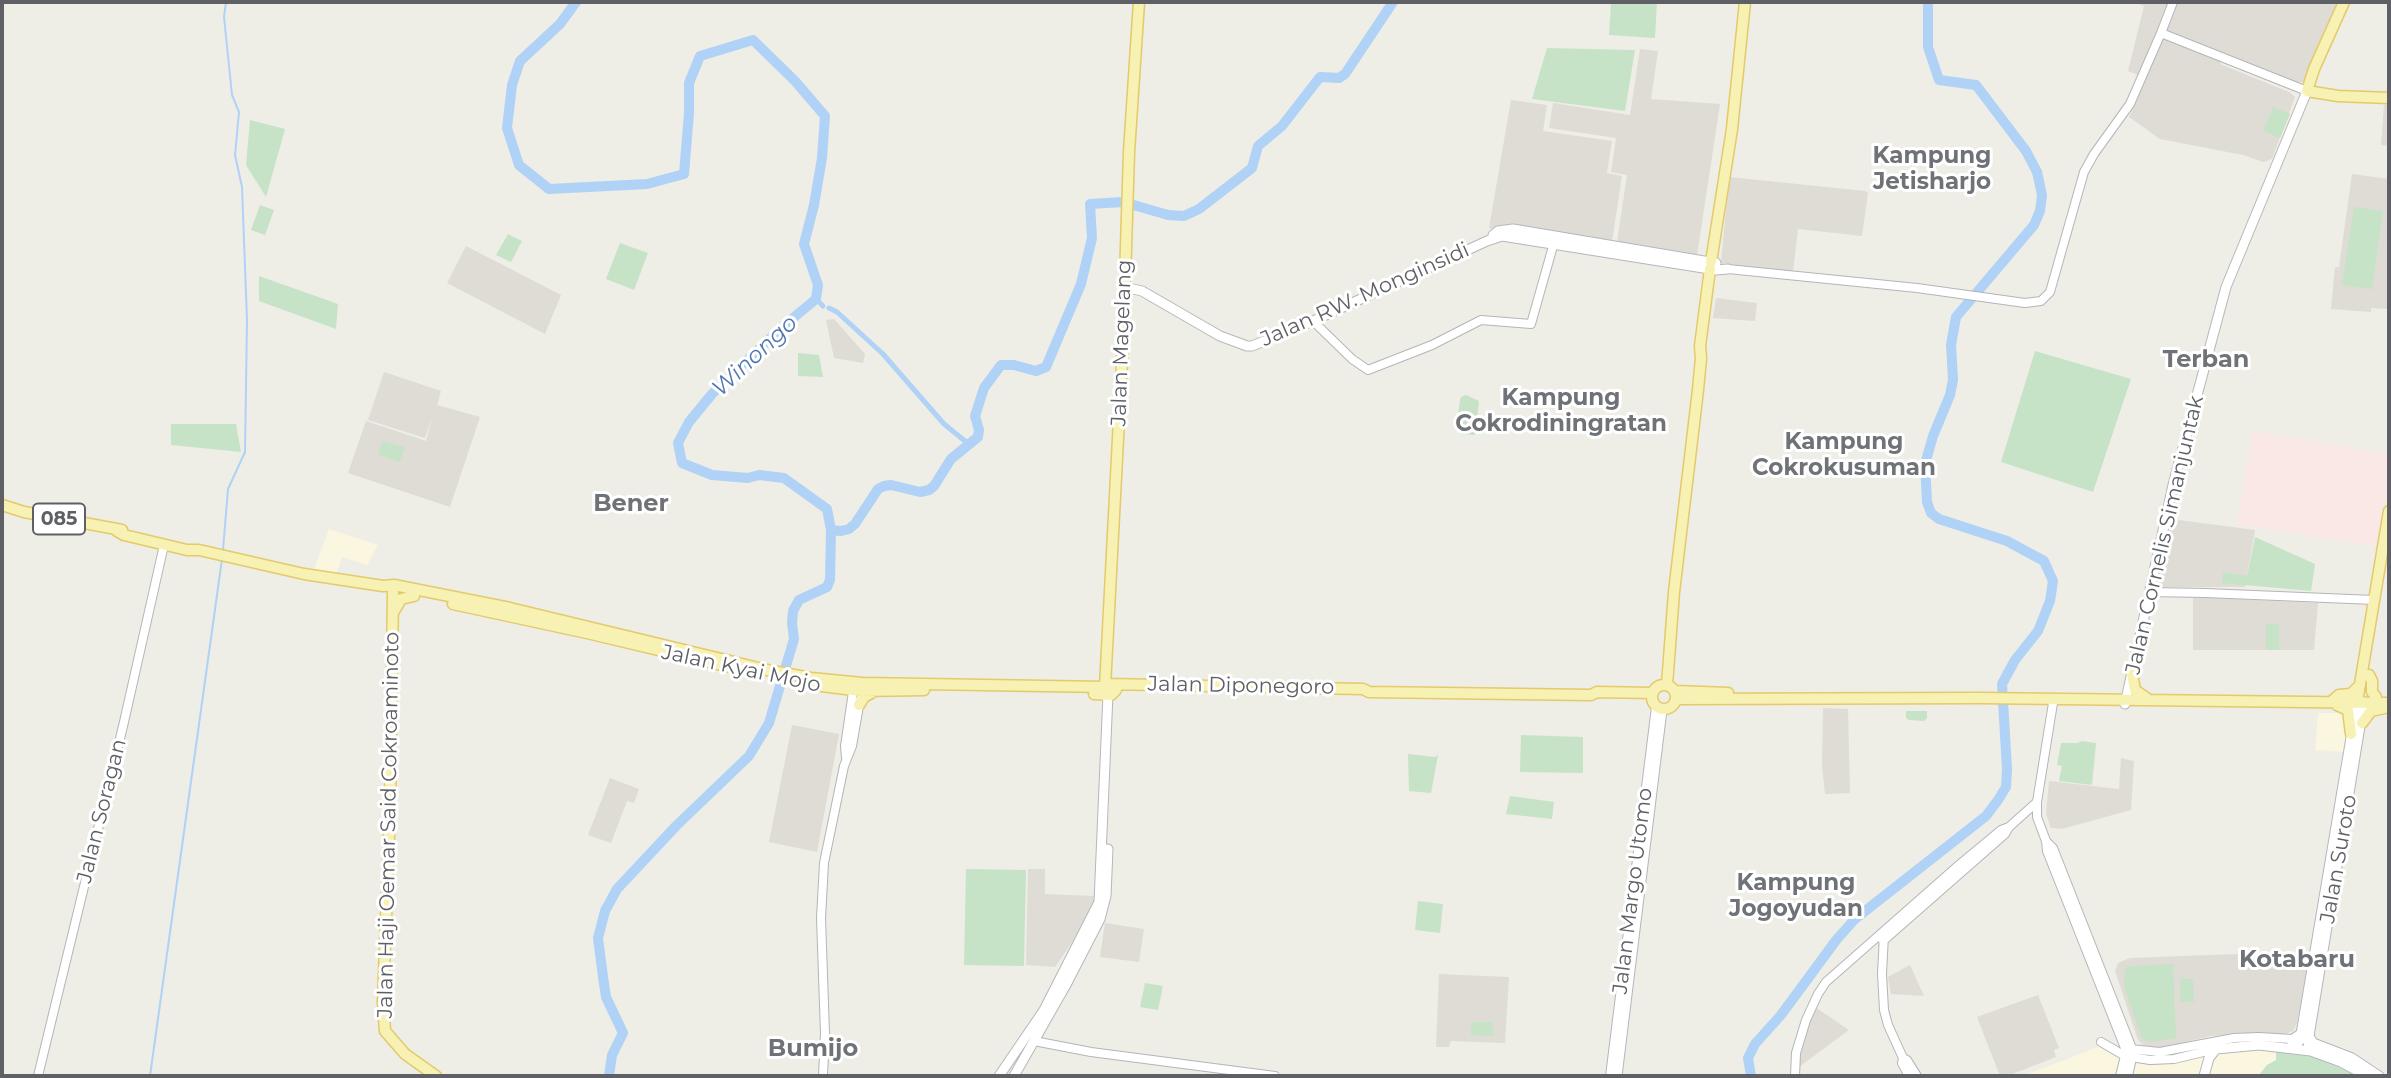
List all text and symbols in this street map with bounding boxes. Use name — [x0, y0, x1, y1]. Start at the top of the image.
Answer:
district label: Kampung Jetisharjo — [1873, 142, 1991, 196]
street label: Jalan RW. Monginsidi — [1257, 238, 1473, 352]
street label: Jalan Magelang — [1106, 259, 1138, 427]
water label: Winongo — [707, 310, 803, 402]
district label: Terban — [2163, 346, 2249, 374]
district label: Kampung Cokrodiningratan — [1455, 384, 1667, 438]
street label: Jalan Cornelis Simanjuntak — [2121, 393, 2209, 677]
district label: Kampung Cokrokusuman — [1752, 428, 1936, 482]
district label: Bener — [593, 490, 669, 518]
road number: 085 — [33, 504, 85, 534]
street label: Jalan Haji Oemar Said Cokroaminoto — [373, 631, 405, 1019]
street label: Jalan Kyai Mojo — [659, 640, 823, 698]
street label: Jalan Diponegoro — [1147, 672, 1335, 700]
street label: Jalan Soragan — [72, 736, 132, 886]
street label: Jalan Margo Utomo — [1608, 786, 1658, 996]
street label: Jalan Suroto — [2315, 793, 2363, 925]
district label: Kampung Jogoyudan — [1729, 869, 1863, 923]
district label: Kotabaru — [2239, 946, 2355, 974]
district label: Bumijo — [768, 1035, 858, 1063]

